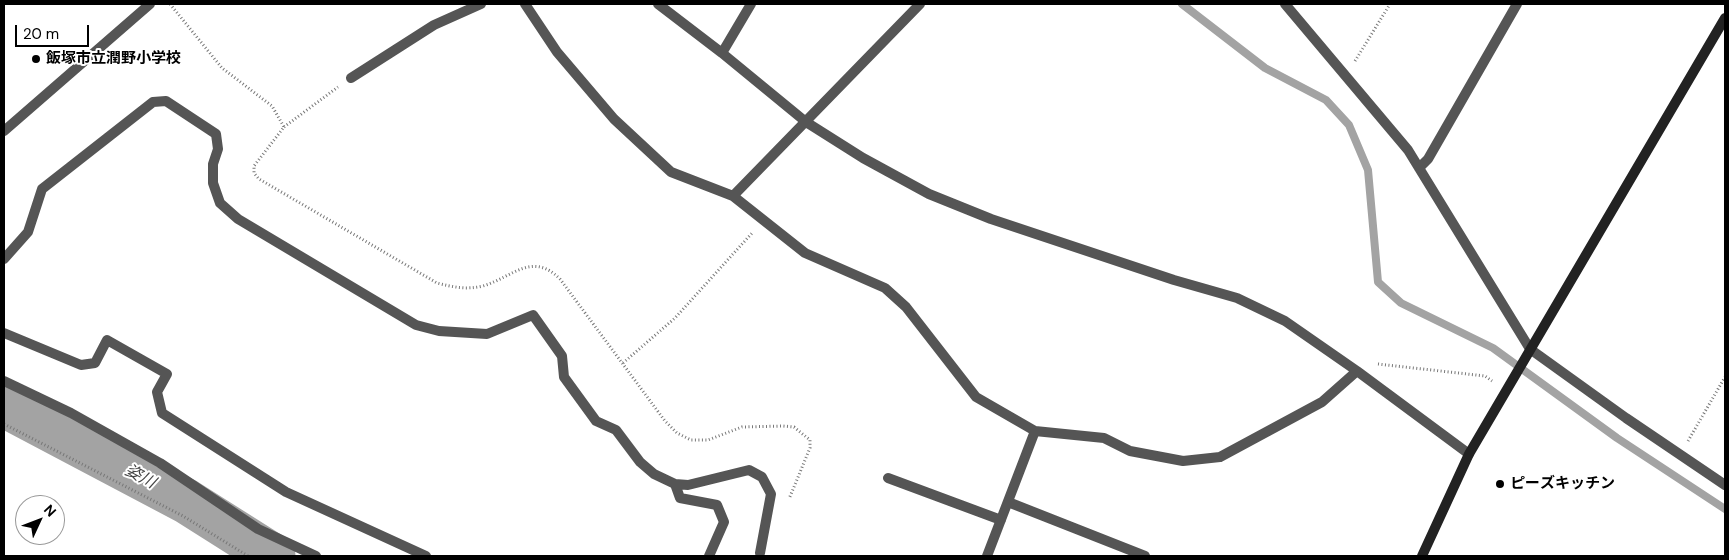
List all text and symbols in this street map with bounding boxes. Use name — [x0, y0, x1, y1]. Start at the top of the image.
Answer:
scale bar — [18, 15, 91, 47]
text: 20 m — [23, 24, 59, 44]
place label: 飯塚市立潤野小学校 — [46, 50, 181, 68]
marker: 飯塚市立潤野小学校 — [30, 53, 42, 65]
water label: 姿川 — [121, 461, 159, 493]
place label: ピーズキッチン — [1510, 475, 1615, 493]
marker: ピーズキッチン — [1494, 478, 1506, 490]
north arrow — [15, 495, 65, 545]
text: N — [40, 501, 60, 520]

